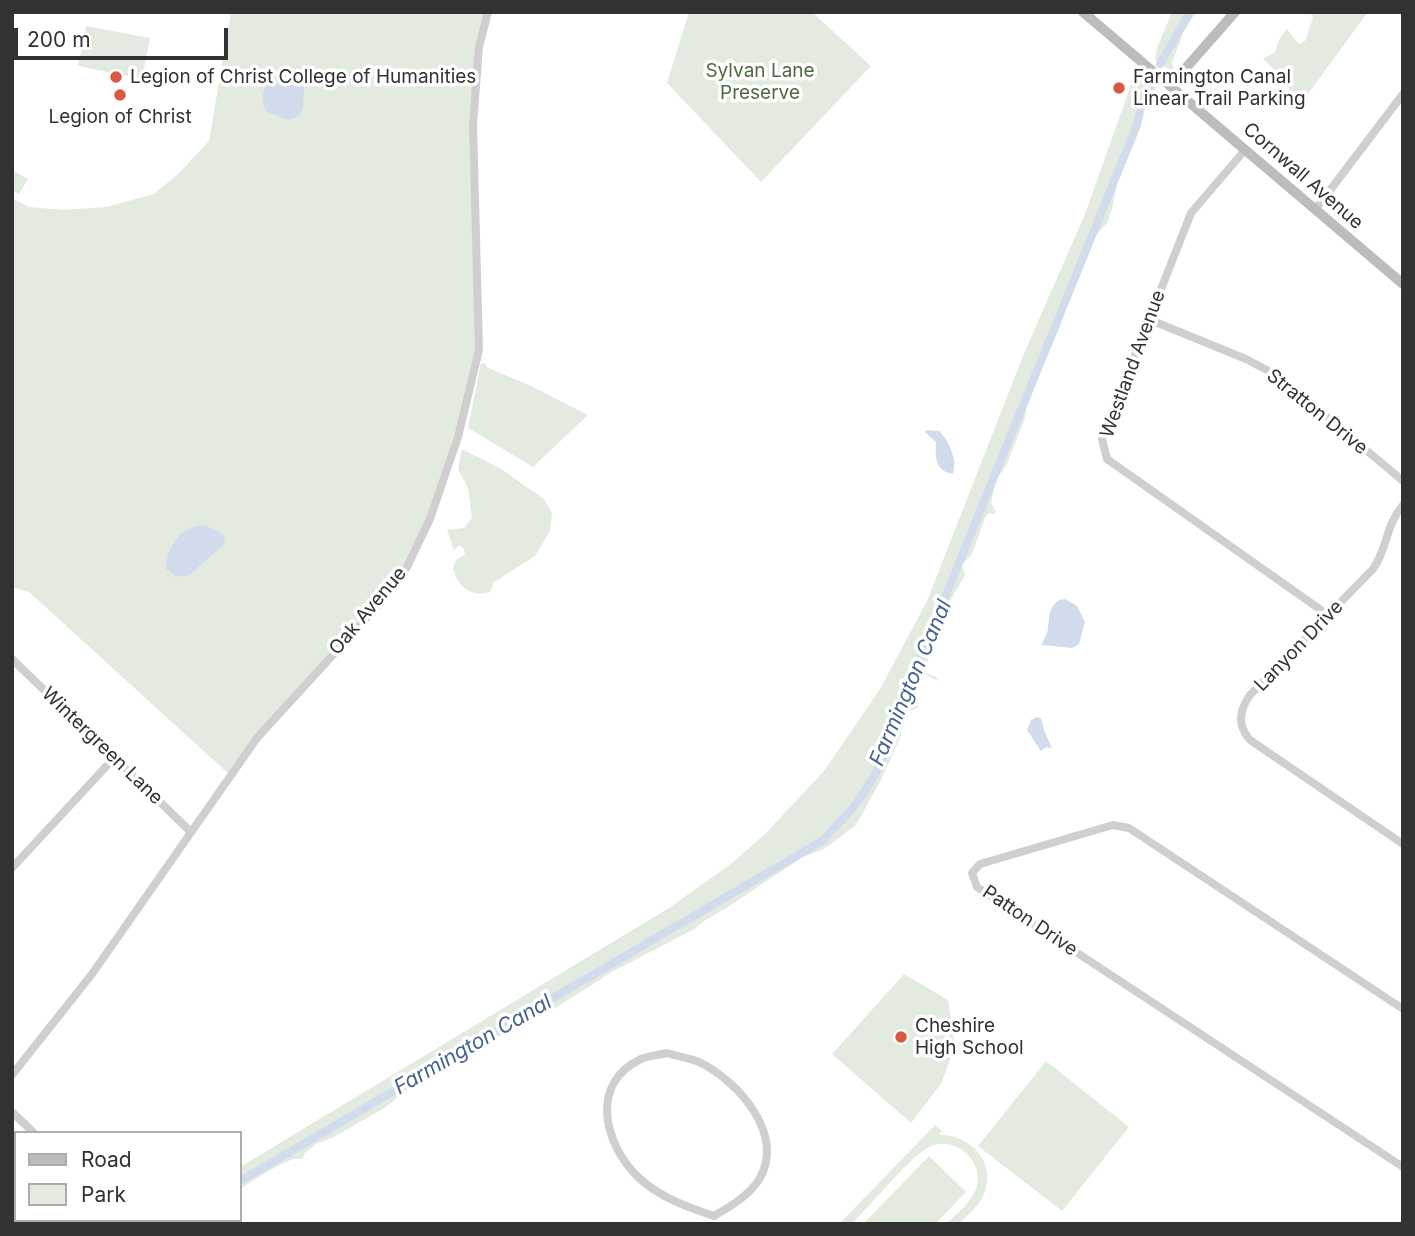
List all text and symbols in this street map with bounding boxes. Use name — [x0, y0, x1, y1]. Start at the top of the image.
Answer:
scale bar — [18, 14, 231, 58]
text: 200 m — [27, 27, 91, 52]
park label: Sylvan Lane Preserve — [705, 60, 815, 104]
place label: Legion of Christ College of Humanities — [130, 66, 476, 88]
place label: Farmington Canal Linear Trail Parking — [1133, 66, 1306, 110]
marker: Legion of Christ College of Humanities — [108, 69, 124, 85]
marker: Farmington Canal Linear Trail Parking — [1111, 80, 1127, 96]
marker: Legion of Christ — [112, 87, 128, 103]
place label: Legion of Christ — [48, 106, 192, 128]
street label: Cornwall Avenue — [1238, 118, 1368, 234]
street label: Westland Avenue — [1096, 287, 1170, 441]
street label: Stratton Drive — [1262, 364, 1372, 460]
street label: Oak Avenue — [325, 562, 411, 660]
water label: Farmington Canal — [865, 596, 957, 770]
street label: Lanyon Drive — [1250, 596, 1348, 696]
street label: Wintergreen Lane — [37, 682, 167, 810]
street label: Patton Drive — [978, 881, 1082, 961]
water label: Farmington Canal — [390, 990, 556, 1100]
place label: Cheshire High School — [915, 1015, 1024, 1059]
marker: Cheshire High School — [893, 1029, 909, 1045]
legend — [14, 1131, 242, 1222]
text: Road — [81, 1147, 132, 1172]
text: Park — [81, 1182, 126, 1207]

